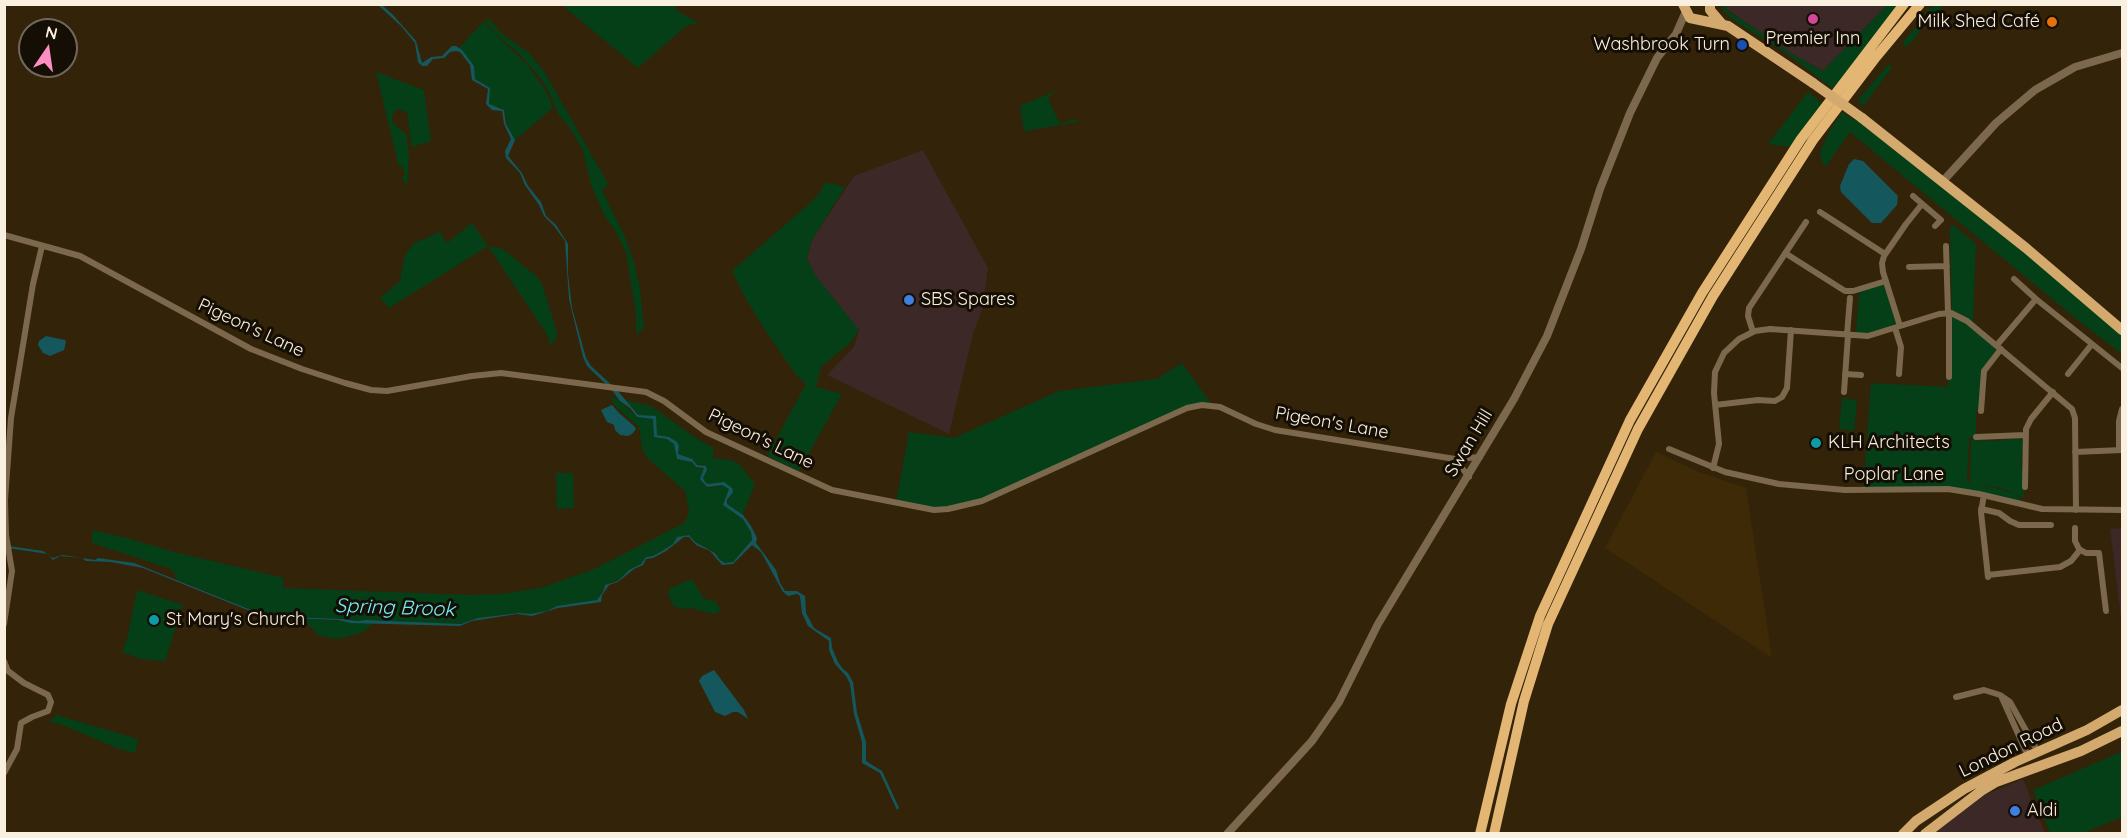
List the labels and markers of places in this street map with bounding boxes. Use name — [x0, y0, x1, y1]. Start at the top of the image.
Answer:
place label: Milk Shed Café — [1918, 11, 2040, 33]
marker: Premier Inn — [1806, 12, 1820, 26]
marker: Milk Shed Café — [2045, 15, 2059, 29]
place label: Premier Inn — [1765, 28, 1861, 50]
place label: Washbrook Turn — [1593, 34, 1730, 56]
marker: Washbrook Turn — [1735, 38, 1749, 52]
place label: SBS Spares — [921, 289, 1015, 311]
marker: SBS Spares — [902, 293, 916, 307]
place label: KLH Architects — [1828, 432, 1950, 454]
marker: KLH Architects — [1809, 436, 1823, 450]
place label: St Mary's Church — [166, 609, 305, 631]
marker: St Mary's Church — [147, 613, 161, 627]
place label: Aldi — [2027, 800, 2057, 822]
marker: Aldi — [2008, 804, 2022, 818]

